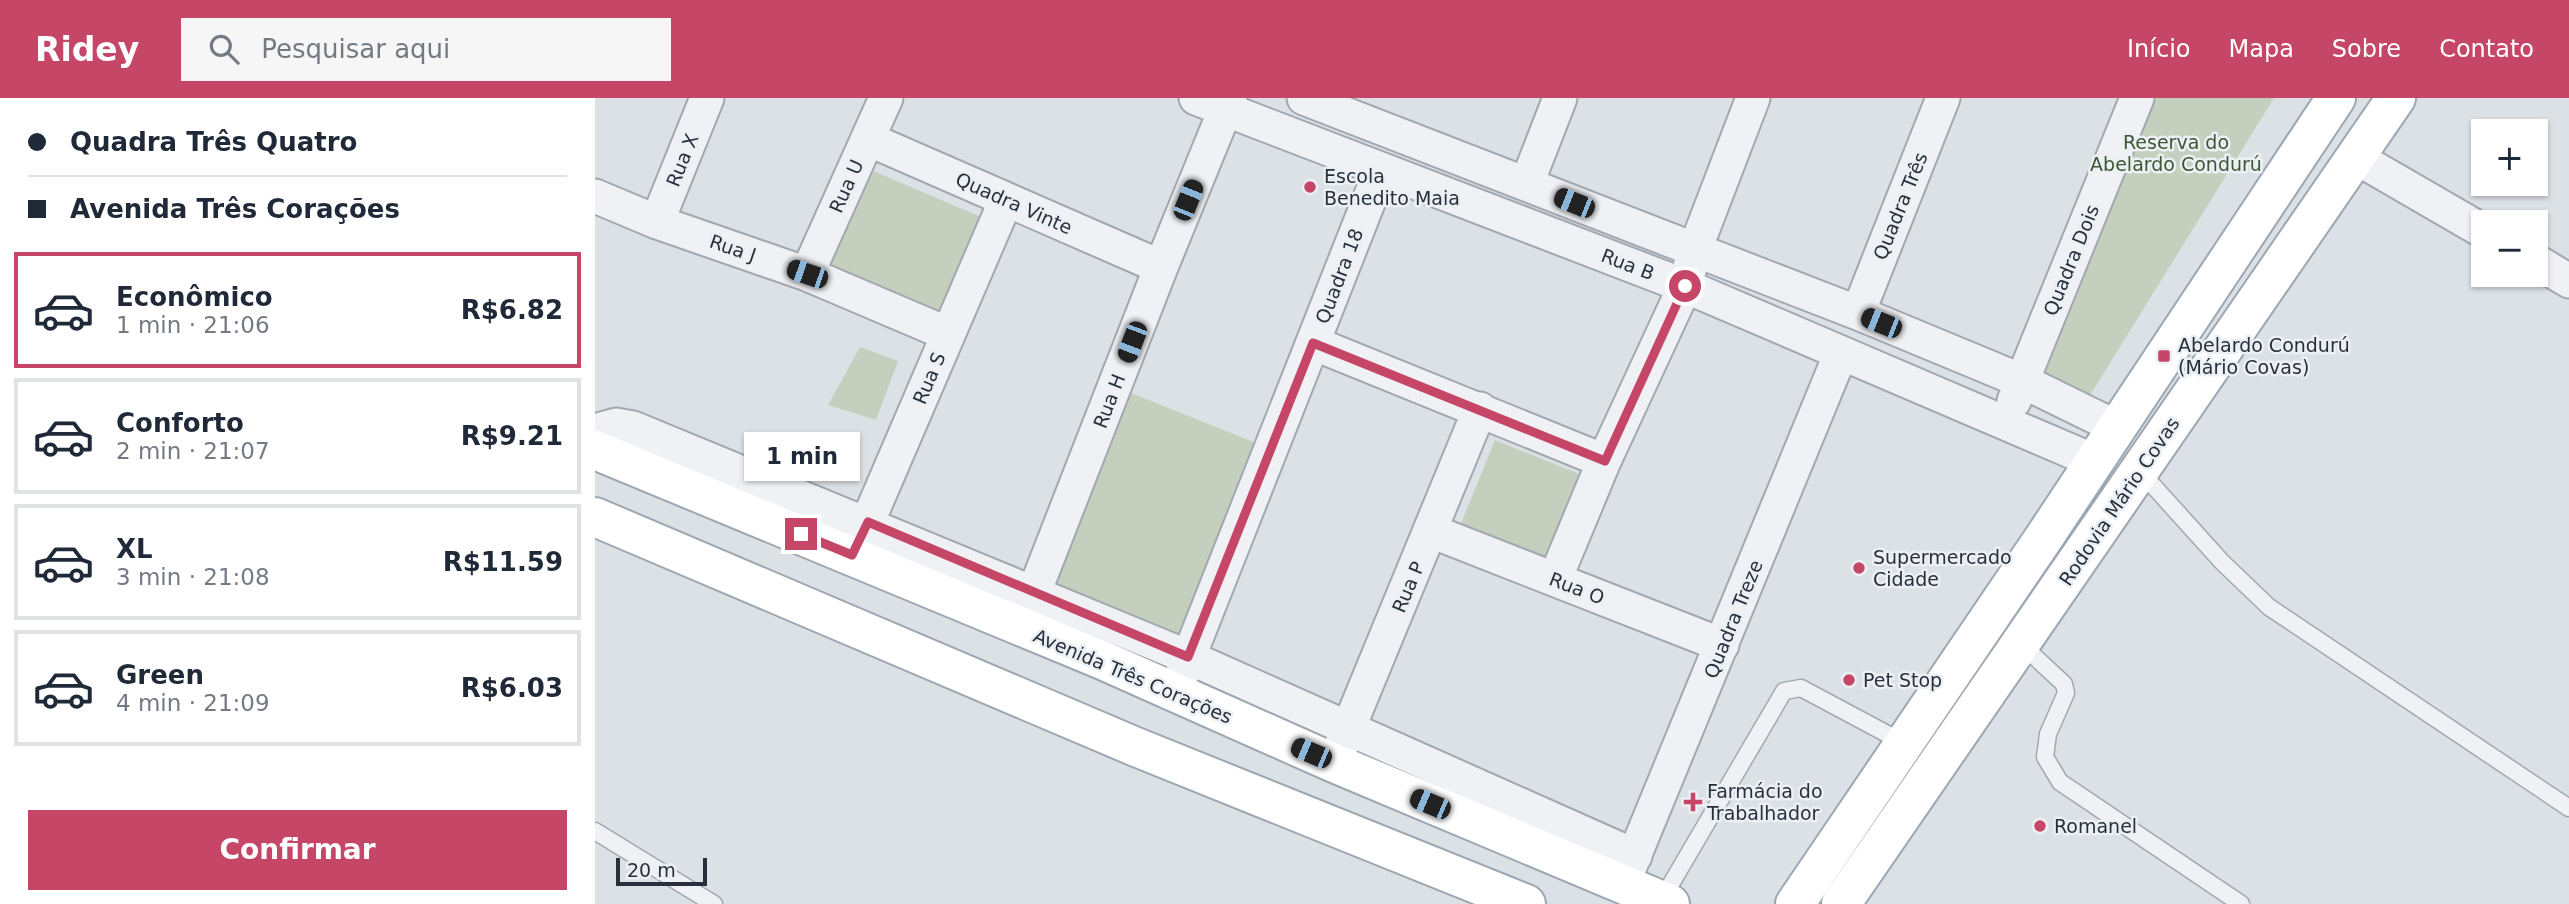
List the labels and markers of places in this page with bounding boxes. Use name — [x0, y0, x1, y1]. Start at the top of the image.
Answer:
place label: Escola Benedito Maia — [1324, 165, 1460, 209]
marker: Escola Benedito Maia — [1302, 179, 1318, 195]
place label: Abelardo Condurú (Mário Covas) — [2178, 334, 2350, 378]
marker: Abelardo Condurú (Mário Covas) — [2156, 348, 2172, 364]
place label: Supermercado Cidade — [1873, 546, 2012, 590]
marker: Supermercado Cidade — [1851, 560, 1867, 576]
place label: Pet Stop — [1863, 669, 1942, 691]
marker: Pet Stop — [1841, 672, 1857, 688]
place label: Farmácia do Trabalhador — [1706, 780, 1823, 824]
marker: Farmácia do Trabalhador — [1685, 794, 1701, 810]
place label: Romanel — [2054, 815, 2137, 837]
marker: Romanel — [2032, 818, 2048, 834]

